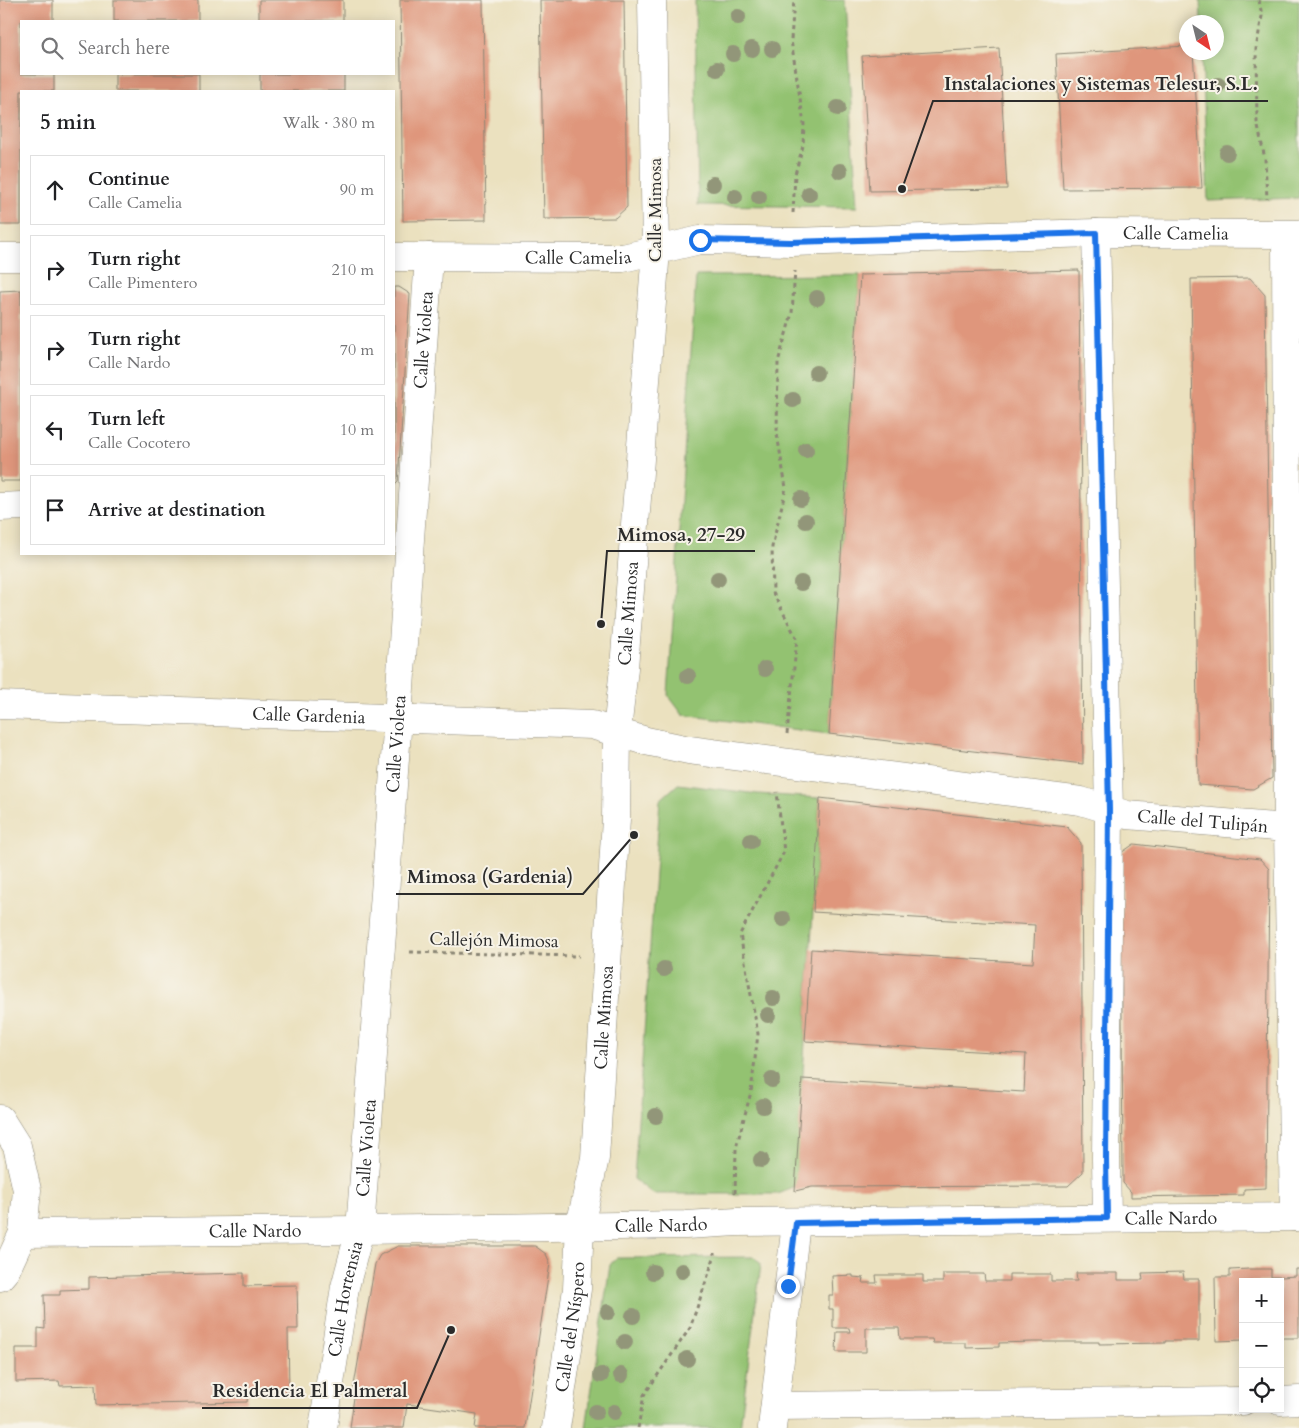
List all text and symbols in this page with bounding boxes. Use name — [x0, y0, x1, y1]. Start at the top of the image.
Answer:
north arrow — [1179, 15, 1224, 60]
search box — [20, 20, 395, 75]
icon: search — [38, 34, 66, 62]
text: Search here — [78, 35, 170, 61]
callout: Instalaciones y Sistemas Telesur, S.L. — [933, 67, 1268, 101]
text: Instalaciones y Sistemas Telesur, S.L. — [944, 71, 1258, 97]
text: 5 min — [40, 108, 96, 137]
text: Walk · 380 m — [283, 112, 375, 134]
street label: Calle Mimosa — [643, 158, 668, 262]
text: Continue — [88, 166, 170, 192]
icon: ahead — [41, 176, 69, 204]
text: 90 m — [340, 179, 374, 201]
text: Calle Camelia — [88, 192, 182, 214]
street label: Calle Camelia — [1123, 221, 1229, 247]
route start — [689, 229, 712, 252]
street label: Calle Camelia — [525, 244, 634, 271]
text: Turn right — [88, 246, 180, 272]
icon: right — [41, 256, 69, 284]
text: 210 m — [332, 259, 374, 281]
text: Calle Pimentero — [88, 272, 198, 294]
street label: Calle Violeta — [408, 290, 440, 390]
text: Turn right — [88, 326, 180, 352]
icon: right — [41, 336, 69, 364]
text: 70 m — [340, 339, 374, 361]
text: Calle Nardo — [88, 352, 170, 374]
text: Turn left — [88, 406, 165, 432]
icon: left — [41, 416, 69, 444]
text: 10 m — [340, 419, 374, 441]
text: Calle Cocotero — [88, 432, 190, 454]
icon: arrive — [41, 496, 69, 524]
text: Arrive at destination — [88, 497, 265, 523]
callout: Mimosa, 27-29 — [607, 517, 755, 551]
text: Mimosa, 27-29 — [617, 522, 745, 548]
street label: Calle Mimosa — [612, 560, 645, 667]
street label: Calle Violeta — [380, 694, 413, 794]
street label: Calle Gardenia — [252, 702, 366, 730]
street label: Calle del Tulipán — [1136, 804, 1270, 840]
callout: Mimosa (Gardenia) — [396, 860, 583, 894]
text: Mimosa (Gardenia) — [407, 864, 573, 890]
street label: Callejón Mimosa — [429, 927, 559, 954]
street label: Calle Mimosa — [588, 964, 620, 1071]
street label: Calle Violeta — [350, 1098, 383, 1198]
street label: Calle Nardo — [1124, 1206, 1218, 1232]
street label: Calle Nardo — [614, 1212, 708, 1239]
street label: Calle Nardo — [208, 1219, 302, 1244]
street label: Calle Hortensia — [322, 1238, 370, 1359]
street label: Calle del Níspero — [550, 1261, 591, 1394]
route end — [777, 1275, 800, 1298]
map controls — [1239, 1278, 1284, 1413]
button: + — [1239, 1278, 1284, 1323]
button: − — [1239, 1323, 1284, 1368]
button: locate — [1239, 1368, 1284, 1413]
callout: Residencia El Palmeral — [202, 1374, 417, 1408]
text: Residencia El Palmeral — [212, 1378, 408, 1404]

